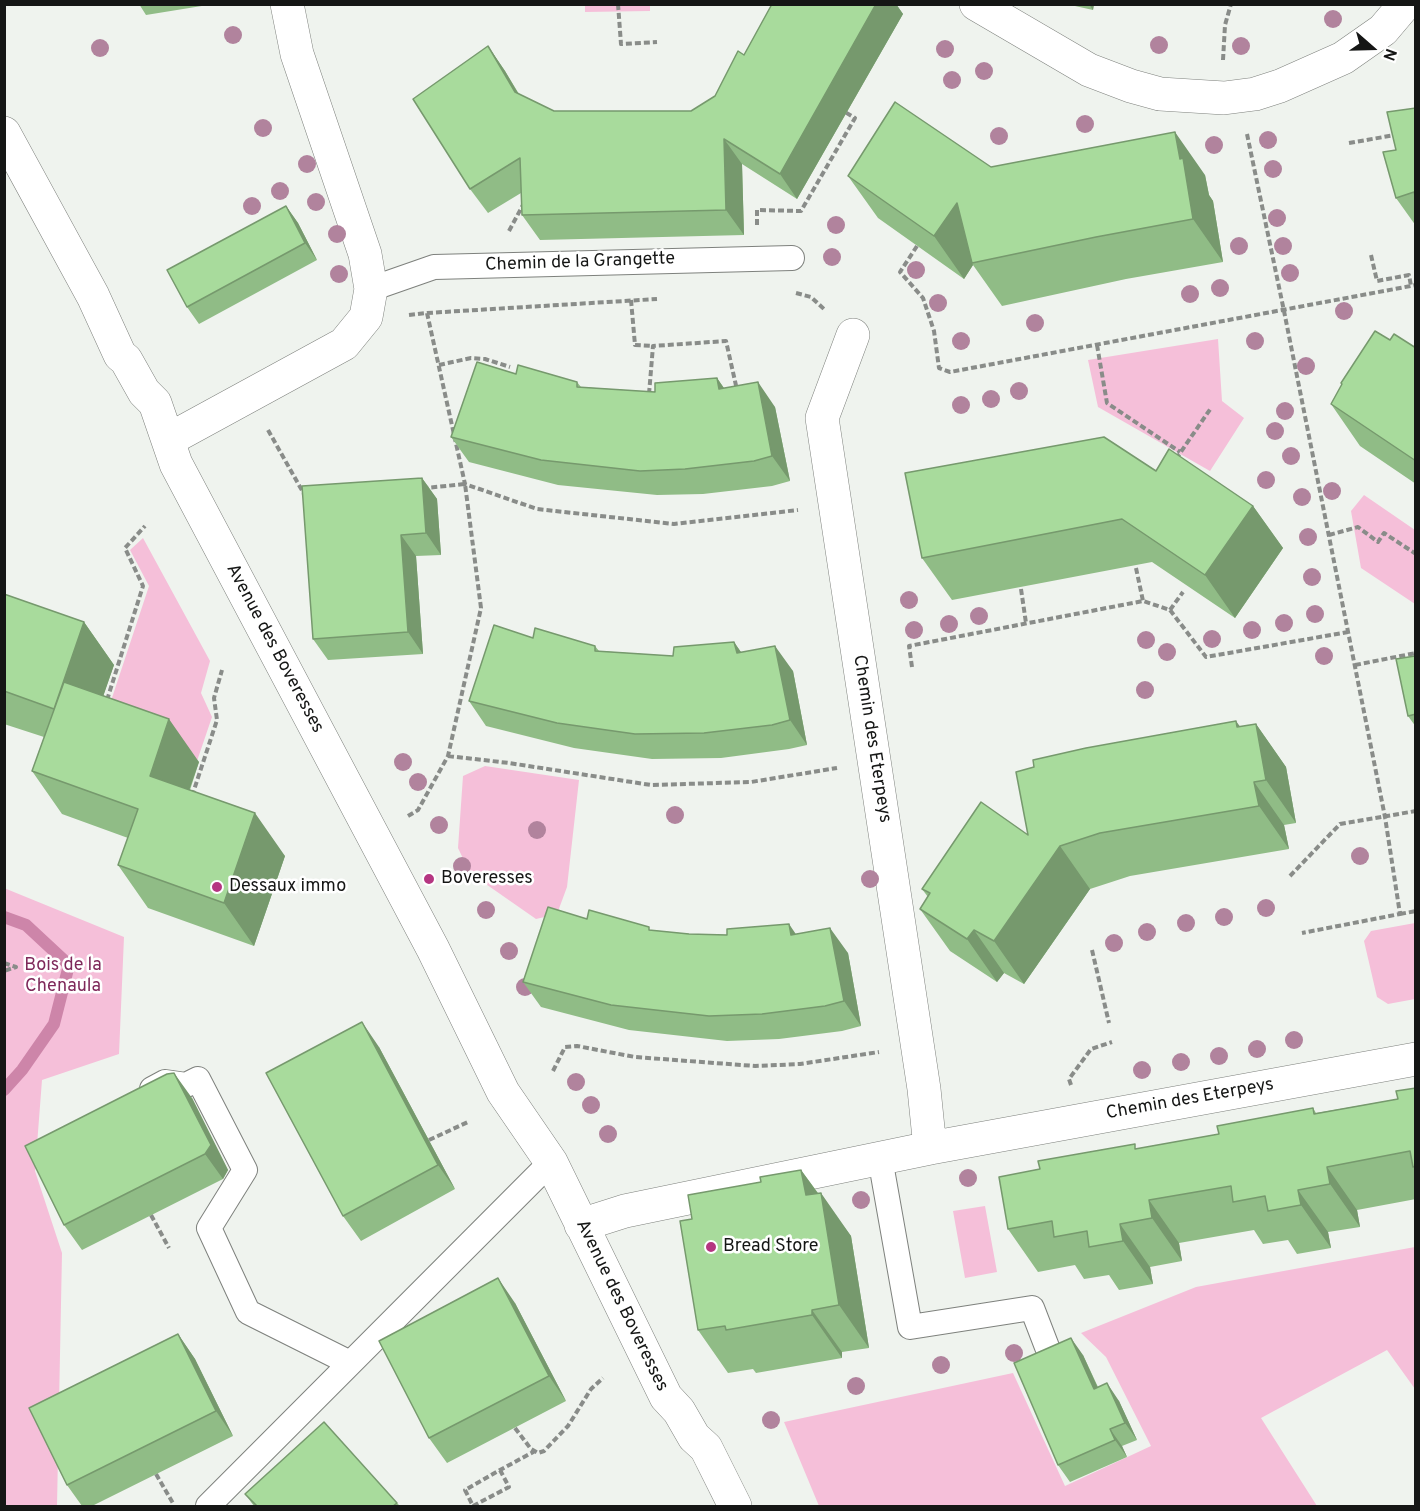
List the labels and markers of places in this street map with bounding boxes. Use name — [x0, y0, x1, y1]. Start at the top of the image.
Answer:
place label: Boveresses — [441, 868, 533, 890]
marker: Boveresses — [422, 872, 436, 886]
place label: Dessaux immo — [229, 876, 346, 898]
marker: Dessaux immo — [210, 880, 224, 894]
place label: Bread Store — [723, 1236, 818, 1258]
marker: Bread Store — [704, 1240, 718, 1254]

